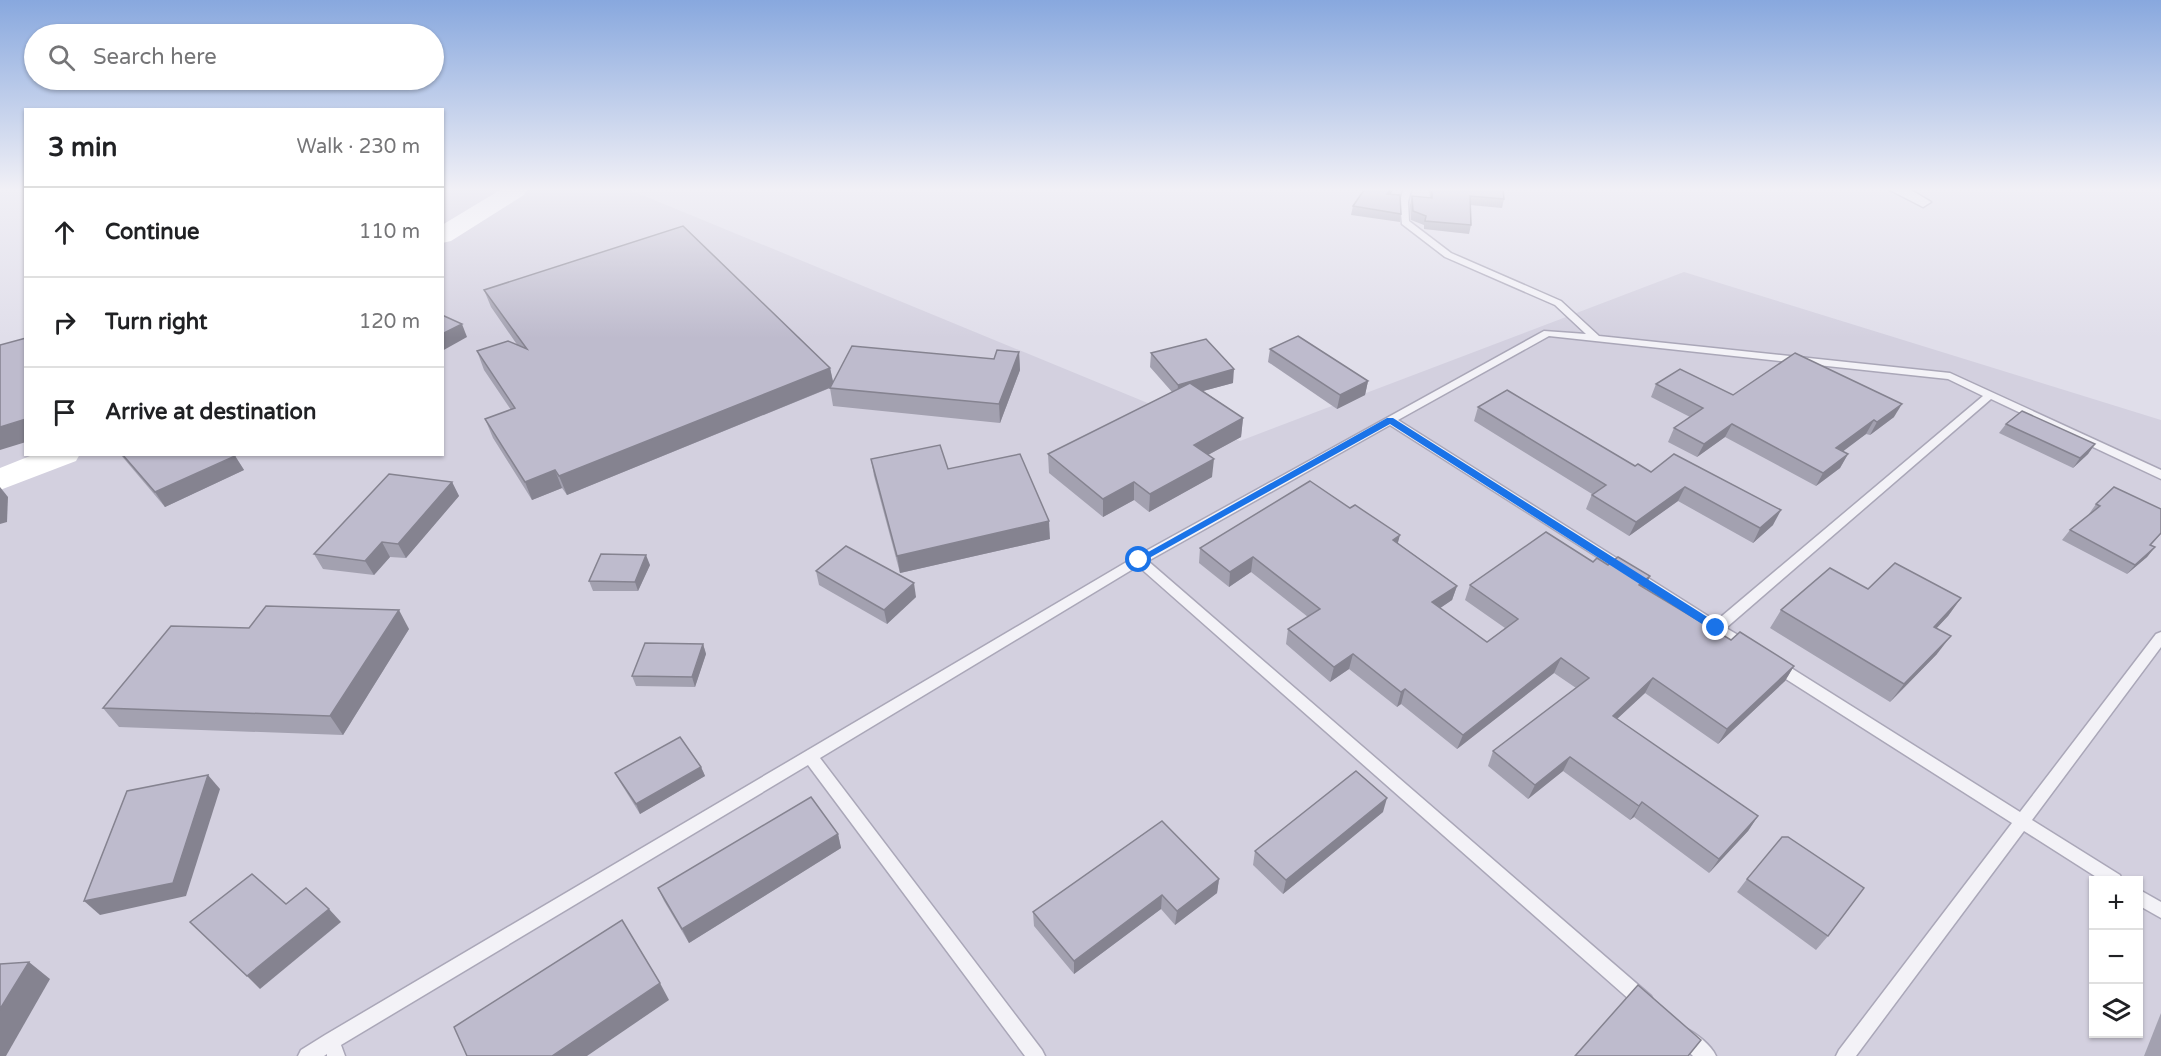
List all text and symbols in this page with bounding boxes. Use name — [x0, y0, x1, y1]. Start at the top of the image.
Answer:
search box — [24, 24, 444, 90]
icon: search — [45, 41, 78, 74]
text: Search here — [93, 44, 217, 70]
text: 3 min — [48, 132, 117, 163]
text: Walk · 230 m — [297, 135, 420, 159]
icon: ahead — [48, 216, 81, 249]
text: Continue — [105, 219, 200, 245]
text: 110 m — [359, 220, 420, 244]
icon: right — [48, 306, 81, 339]
text: Turn right — [105, 309, 207, 335]
text: 120 m — [359, 310, 420, 334]
icon: arrive — [48, 396, 81, 429]
text: Arrive at destination — [105, 399, 316, 425]
route start — [1125, 546, 1151, 572]
route end — [1702, 614, 1728, 640]
map controls — [2089, 876, 2143, 1038]
button: + — [2089, 876, 2143, 930]
button: − — [2089, 930, 2143, 984]
button: layers — [2089, 984, 2143, 1038]

